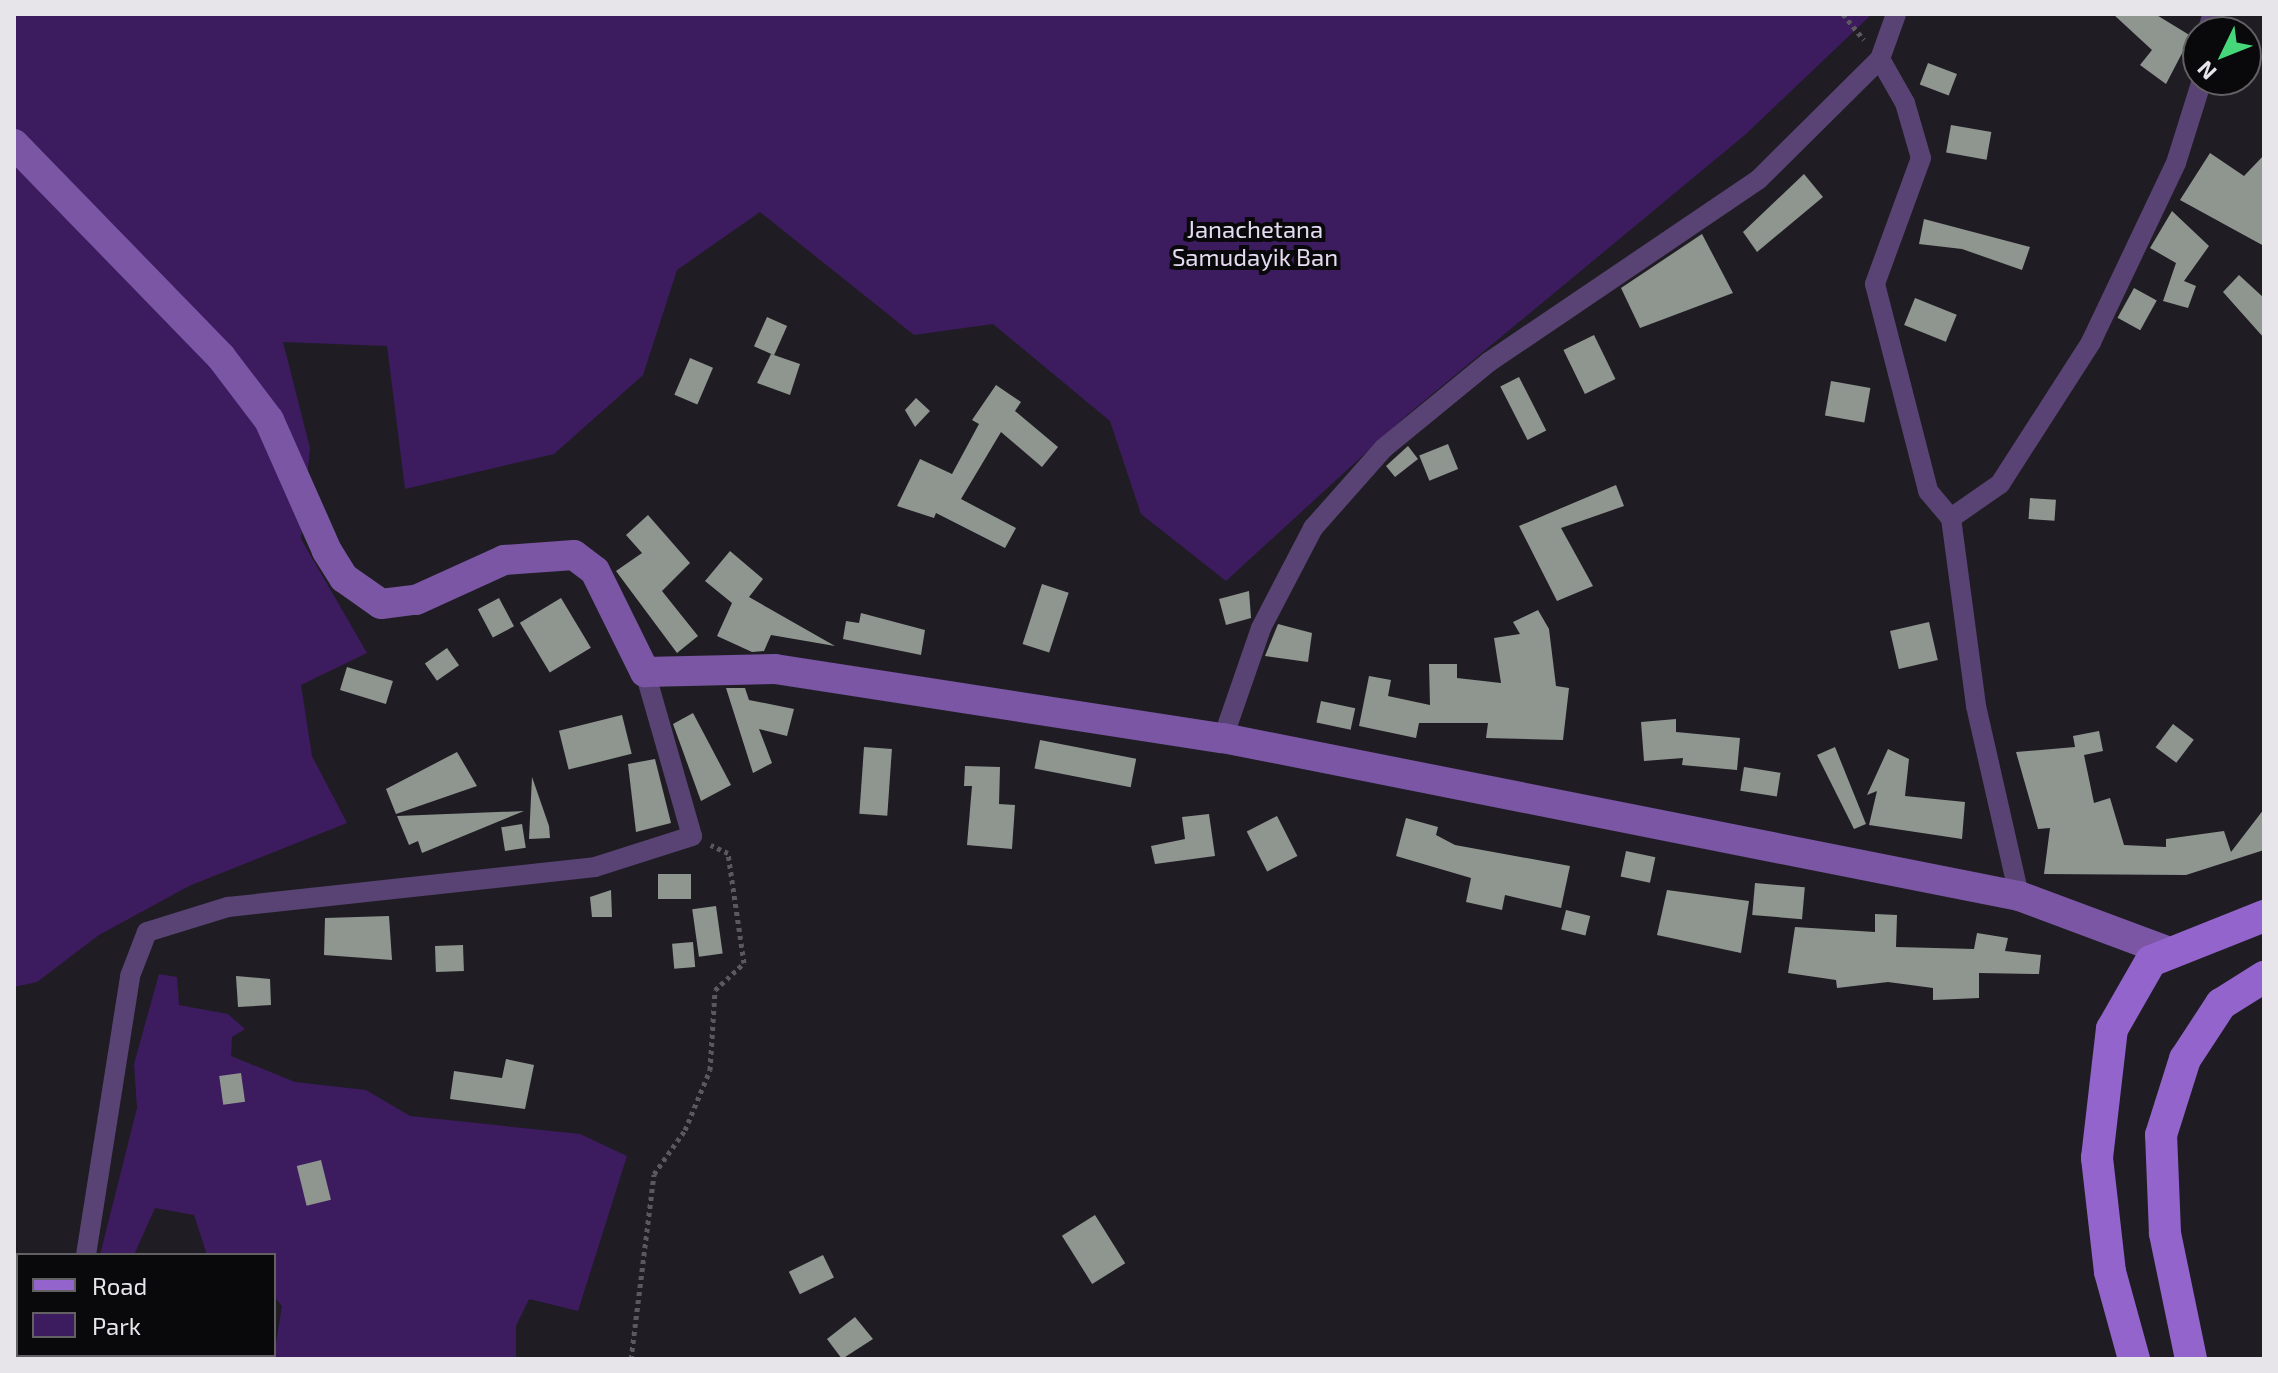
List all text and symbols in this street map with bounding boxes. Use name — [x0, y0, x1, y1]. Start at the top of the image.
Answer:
north arrow — [2182, 16, 2262, 96]
text: N — [2191, 56, 2221, 86]
park label: Janachetana Samudayik Ban — [1172, 215, 1338, 271]
legend — [16, 1253, 276, 1357]
text: Road — [92, 1271, 147, 1300]
text: Park — [92, 1311, 141, 1340]

